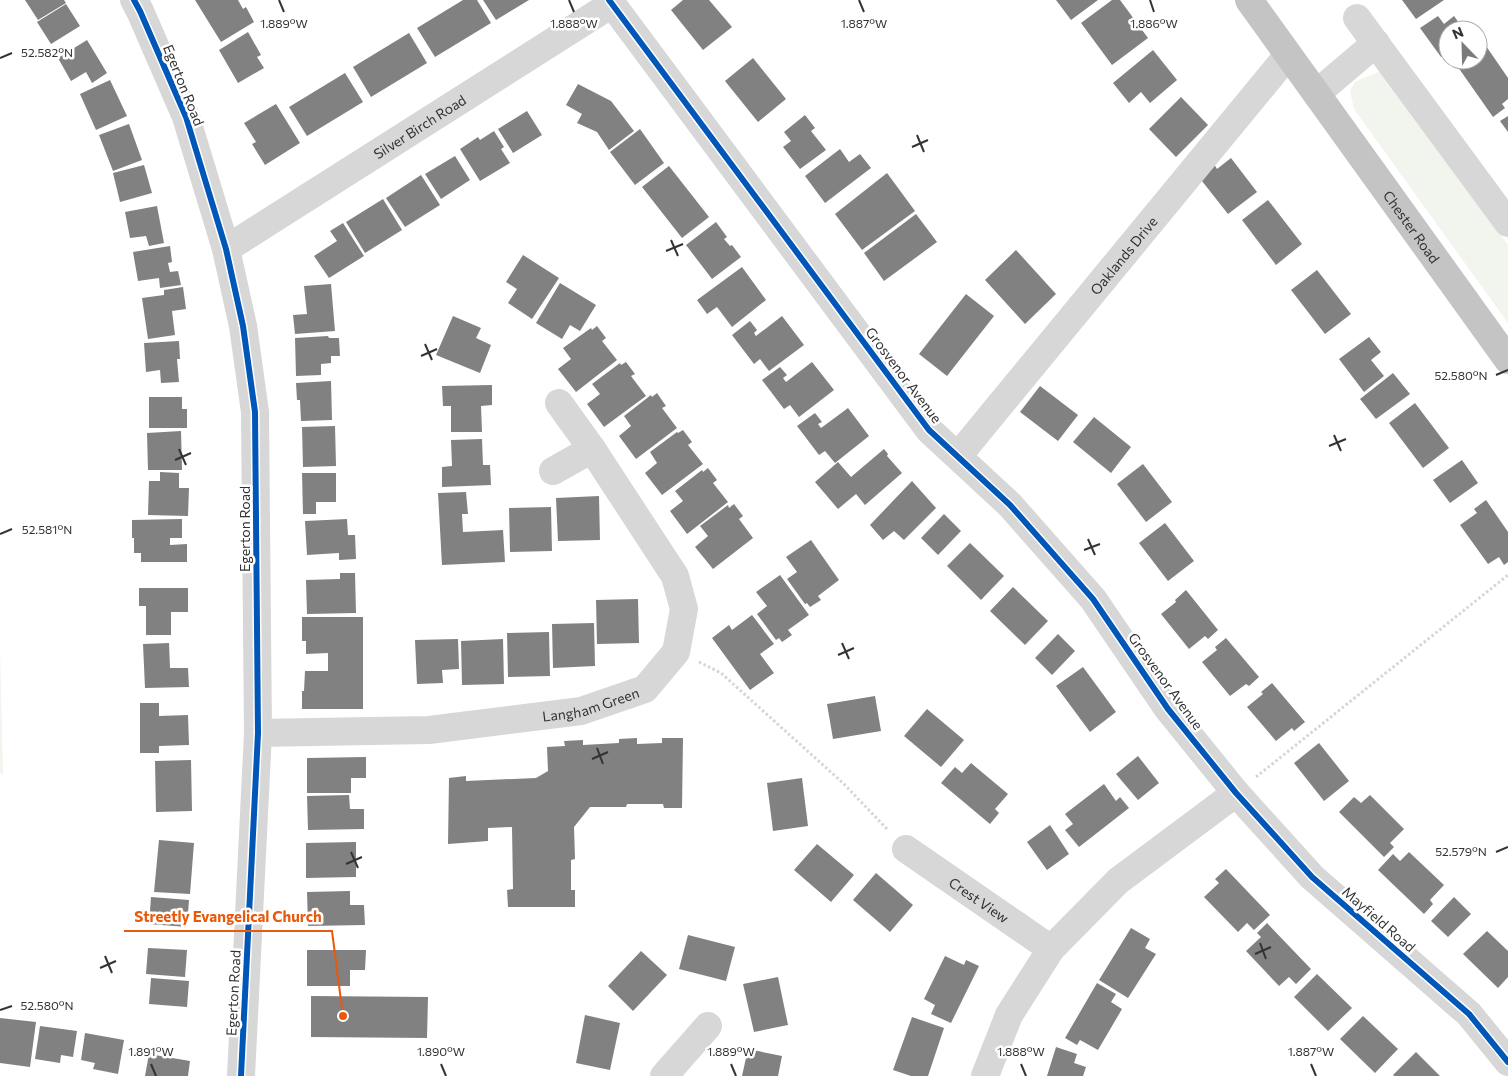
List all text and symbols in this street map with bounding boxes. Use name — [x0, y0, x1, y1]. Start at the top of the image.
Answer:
text: 1.889°W — [260, 16, 308, 30]
text: 1.888°W — [550, 16, 598, 30]
text: 1.887°W — [841, 16, 887, 30]
text: 1.886°W — [1130, 16, 1178, 30]
north arrow — [1438, 20, 1488, 70]
text: N — [1450, 23, 1466, 42]
street label: Egerton Road — [160, 42, 208, 128]
text: 52.582°N — [21, 45, 73, 59]
street label: Silver Birch Road — [370, 91, 469, 162]
street label: Chester Road — [1380, 187, 1444, 266]
street label: Oaklands Drive — [1086, 213, 1160, 298]
street label: Grosvenor Avenue — [862, 324, 946, 426]
text: 52.580°N — [1434, 368, 1488, 382]
street label: Egerton Road — [236, 486, 253, 572]
text: 52.581°N — [22, 522, 72, 536]
street label: Grosvenor Avenue — [1125, 629, 1207, 733]
street label: Langham Green — [541, 683, 641, 724]
text: 52.579°N — [1435, 844, 1487, 858]
street label: Crest View — [946, 873, 1012, 926]
street label: Mayfield Road — [1339, 883, 1419, 955]
callout: Streetly Evangelical Church — [124, 901, 332, 931]
text: Streetly Evangelical Church — [134, 907, 322, 925]
street label: Egerton Road — [222, 950, 244, 1036]
text: 52.580°N — [20, 998, 74, 1012]
text: 1.891°W — [128, 1044, 174, 1058]
text: 1.890°W — [417, 1044, 465, 1058]
text: 1.889°W — [707, 1044, 755, 1058]
text: 1.888°W — [997, 1044, 1045, 1058]
text: 1.887°W — [1288, 1044, 1334, 1058]

